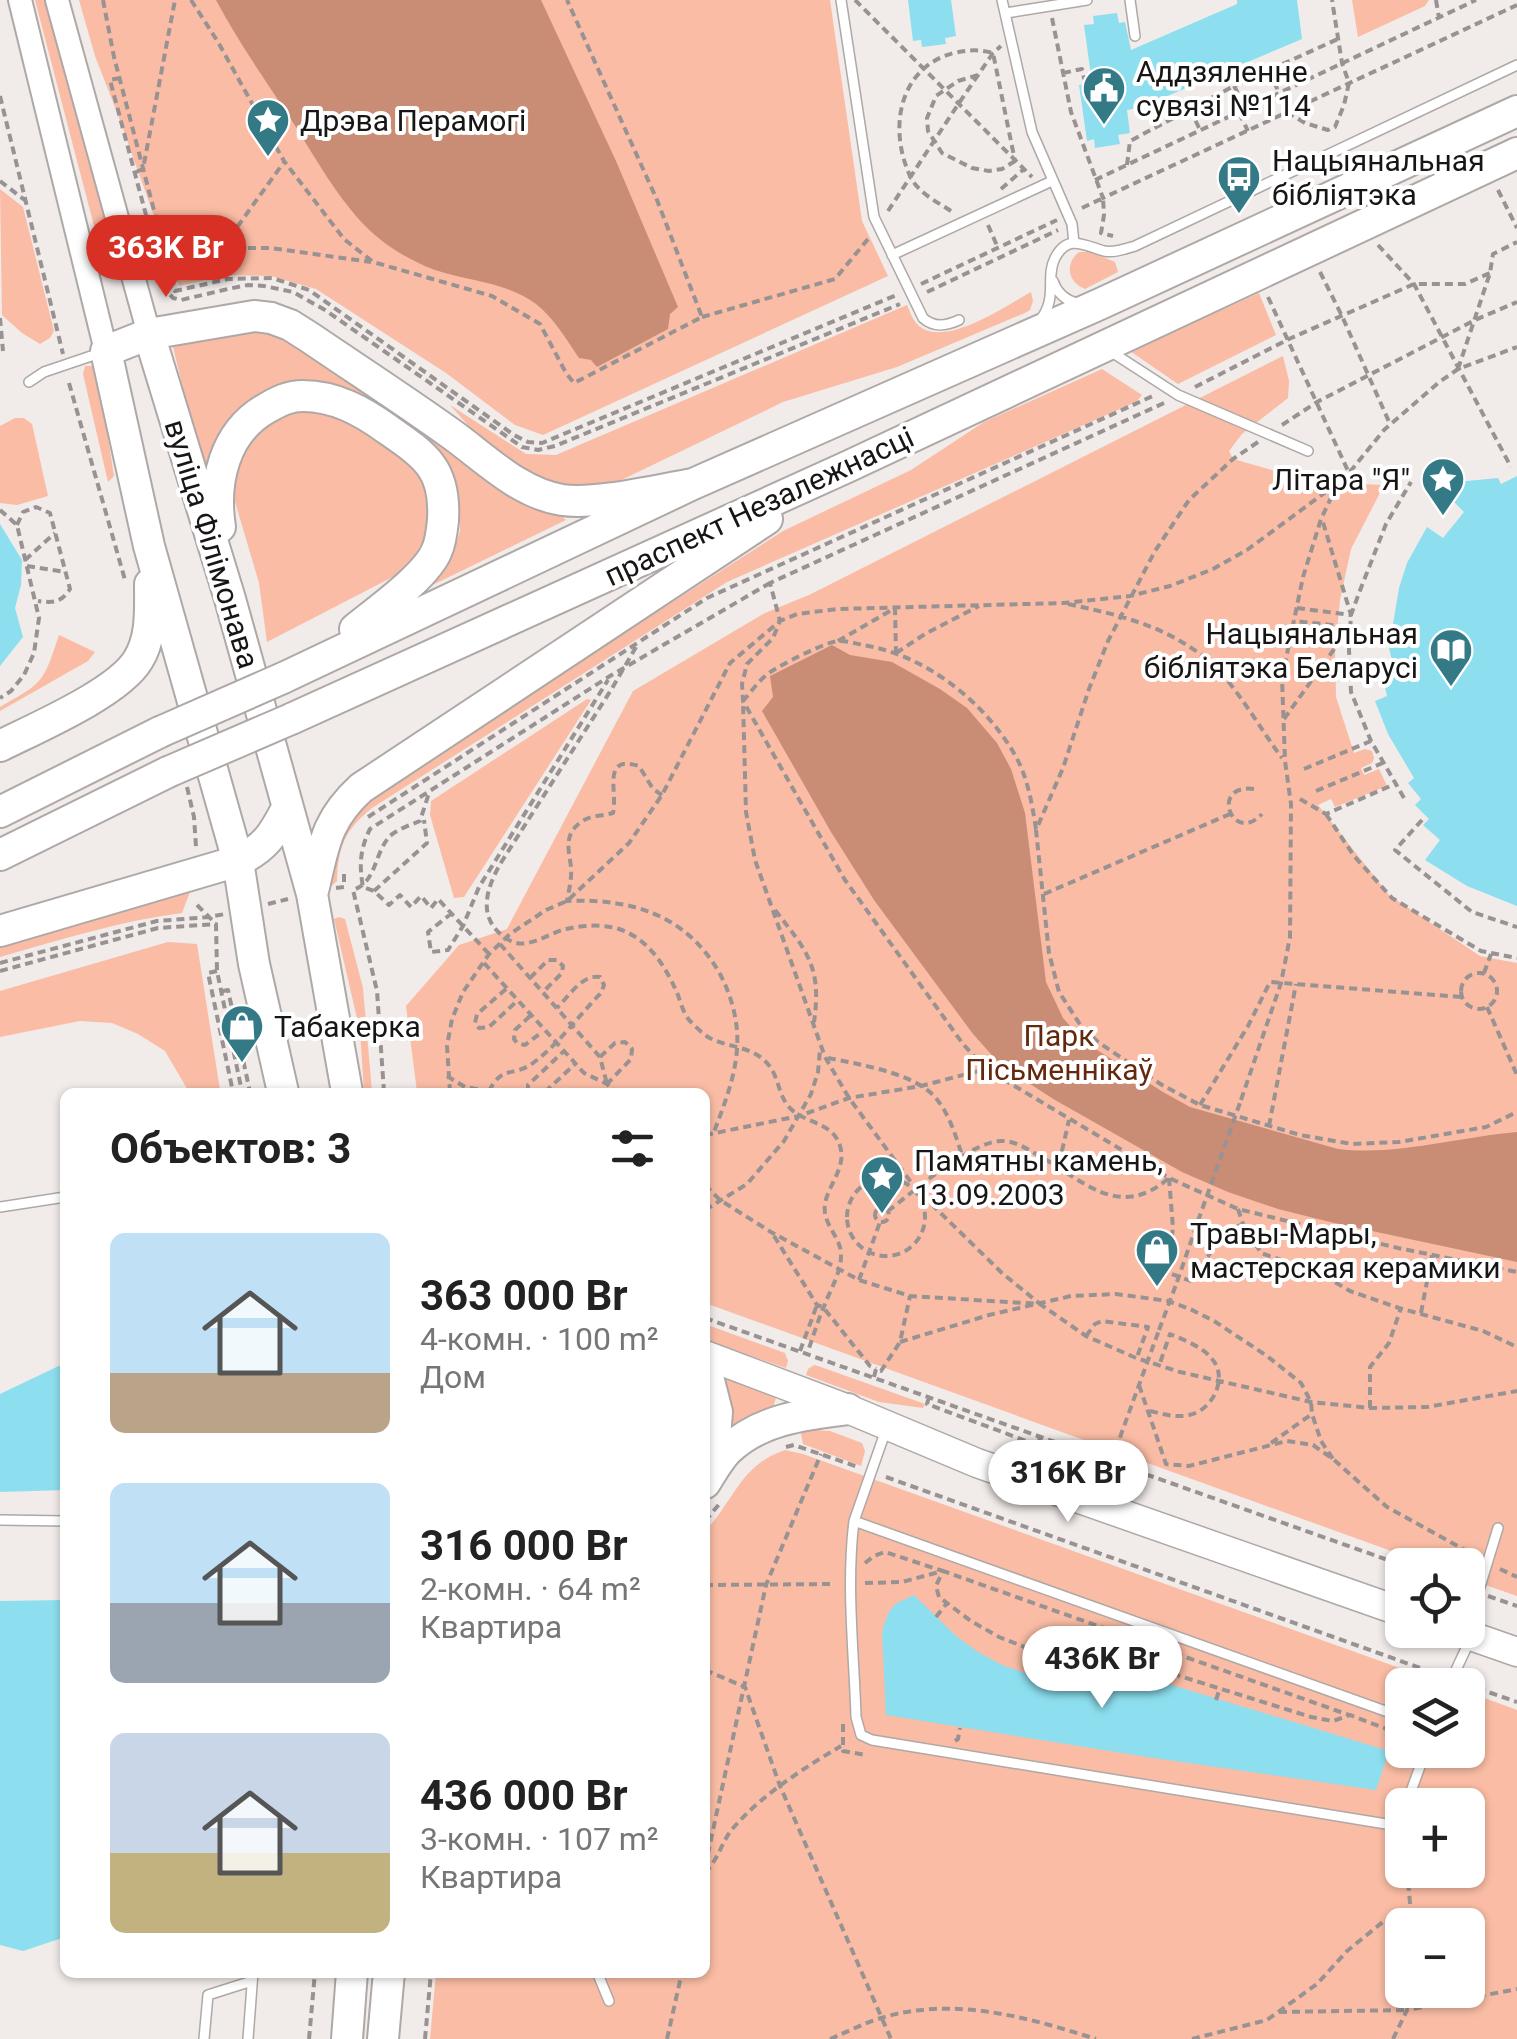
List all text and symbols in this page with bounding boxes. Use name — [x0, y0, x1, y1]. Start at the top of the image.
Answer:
place label: Аддзяленне сувязі №114 — [1136, 54, 1311, 123]
public building icon: Аддзяленне сувязі №114 — [1081, 65, 1127, 126]
place icon: Дрэва Перамогі — [245, 97, 291, 158]
place label: Дрэва Перамогі — [300, 103, 526, 138]
place label: Нацыянальная бібліятэка — [1272, 143, 1485, 212]
bus stop icon: Нацыянальная бібліятэка — [1216, 154, 1262, 215]
pin: 363K Br — [74, 215, 258, 300]
text: 363K Br — [108, 228, 224, 266]
street label: вуліца Філімонава — [158, 415, 266, 673]
street label: праспект Незалежнасці — [599, 419, 919, 593]
place icon: Літара "Я" — [1420, 456, 1466, 517]
place label: Літара "Я" — [1272, 462, 1410, 497]
place label: Нацыянальная бібліятэка Беларусі — [1144, 616, 1418, 685]
library icon: Нацыянальная бібліятэка Беларусі — [1428, 627, 1474, 688]
shop icon: Табакерка — [219, 1003, 265, 1064]
place label: Табакерка — [274, 1009, 421, 1044]
park label: Парк Пісьменнікаў — [965, 1018, 1153, 1087]
icon: filters — [605, 1121, 660, 1176]
text: Объектов: 3 — [110, 1124, 351, 1173]
place label: Памятны камень, 13.09.2003 — [914, 1143, 1163, 1212]
place icon: Памятны камень, 13.09.2003 — [859, 1154, 905, 1215]
place label: Травы-Мары, мастерская керамики — [1190, 1216, 1501, 1285]
shop icon: Травы-Мары, мастерская керамики — [1134, 1227, 1180, 1288]
text: 363 000 Br — [420, 1271, 628, 1320]
icon: home — [190, 1273, 310, 1393]
text: 4-комн. · 100 m² — [420, 1320, 659, 1358]
text: Дом — [420, 1358, 486, 1396]
pin: 316K Br — [976, 1440, 1160, 1525]
text: 316K Br — [1010, 1453, 1126, 1491]
text: 316 000 Br — [420, 1521, 628, 1570]
icon: home — [190, 1523, 310, 1643]
map controls — [1385, 1548, 1485, 2008]
button: locate — [1385, 1548, 1485, 1648]
text: 2-комн. · 64 m² — [420, 1570, 641, 1608]
text: Квартира — [420, 1608, 562, 1646]
pin: 436K Br — [1010, 1626, 1194, 1711]
text: 436K Br — [1044, 1639, 1160, 1677]
button: layers — [1385, 1668, 1485, 1768]
text: 436 000 Br — [420, 1771, 628, 1820]
icon: home — [190, 1773, 310, 1893]
button: + — [1385, 1788, 1485, 1888]
text: 3-комн. · 107 m² — [420, 1820, 659, 1858]
text: Квартира — [420, 1858, 562, 1896]
button: − — [1385, 1908, 1485, 2008]

